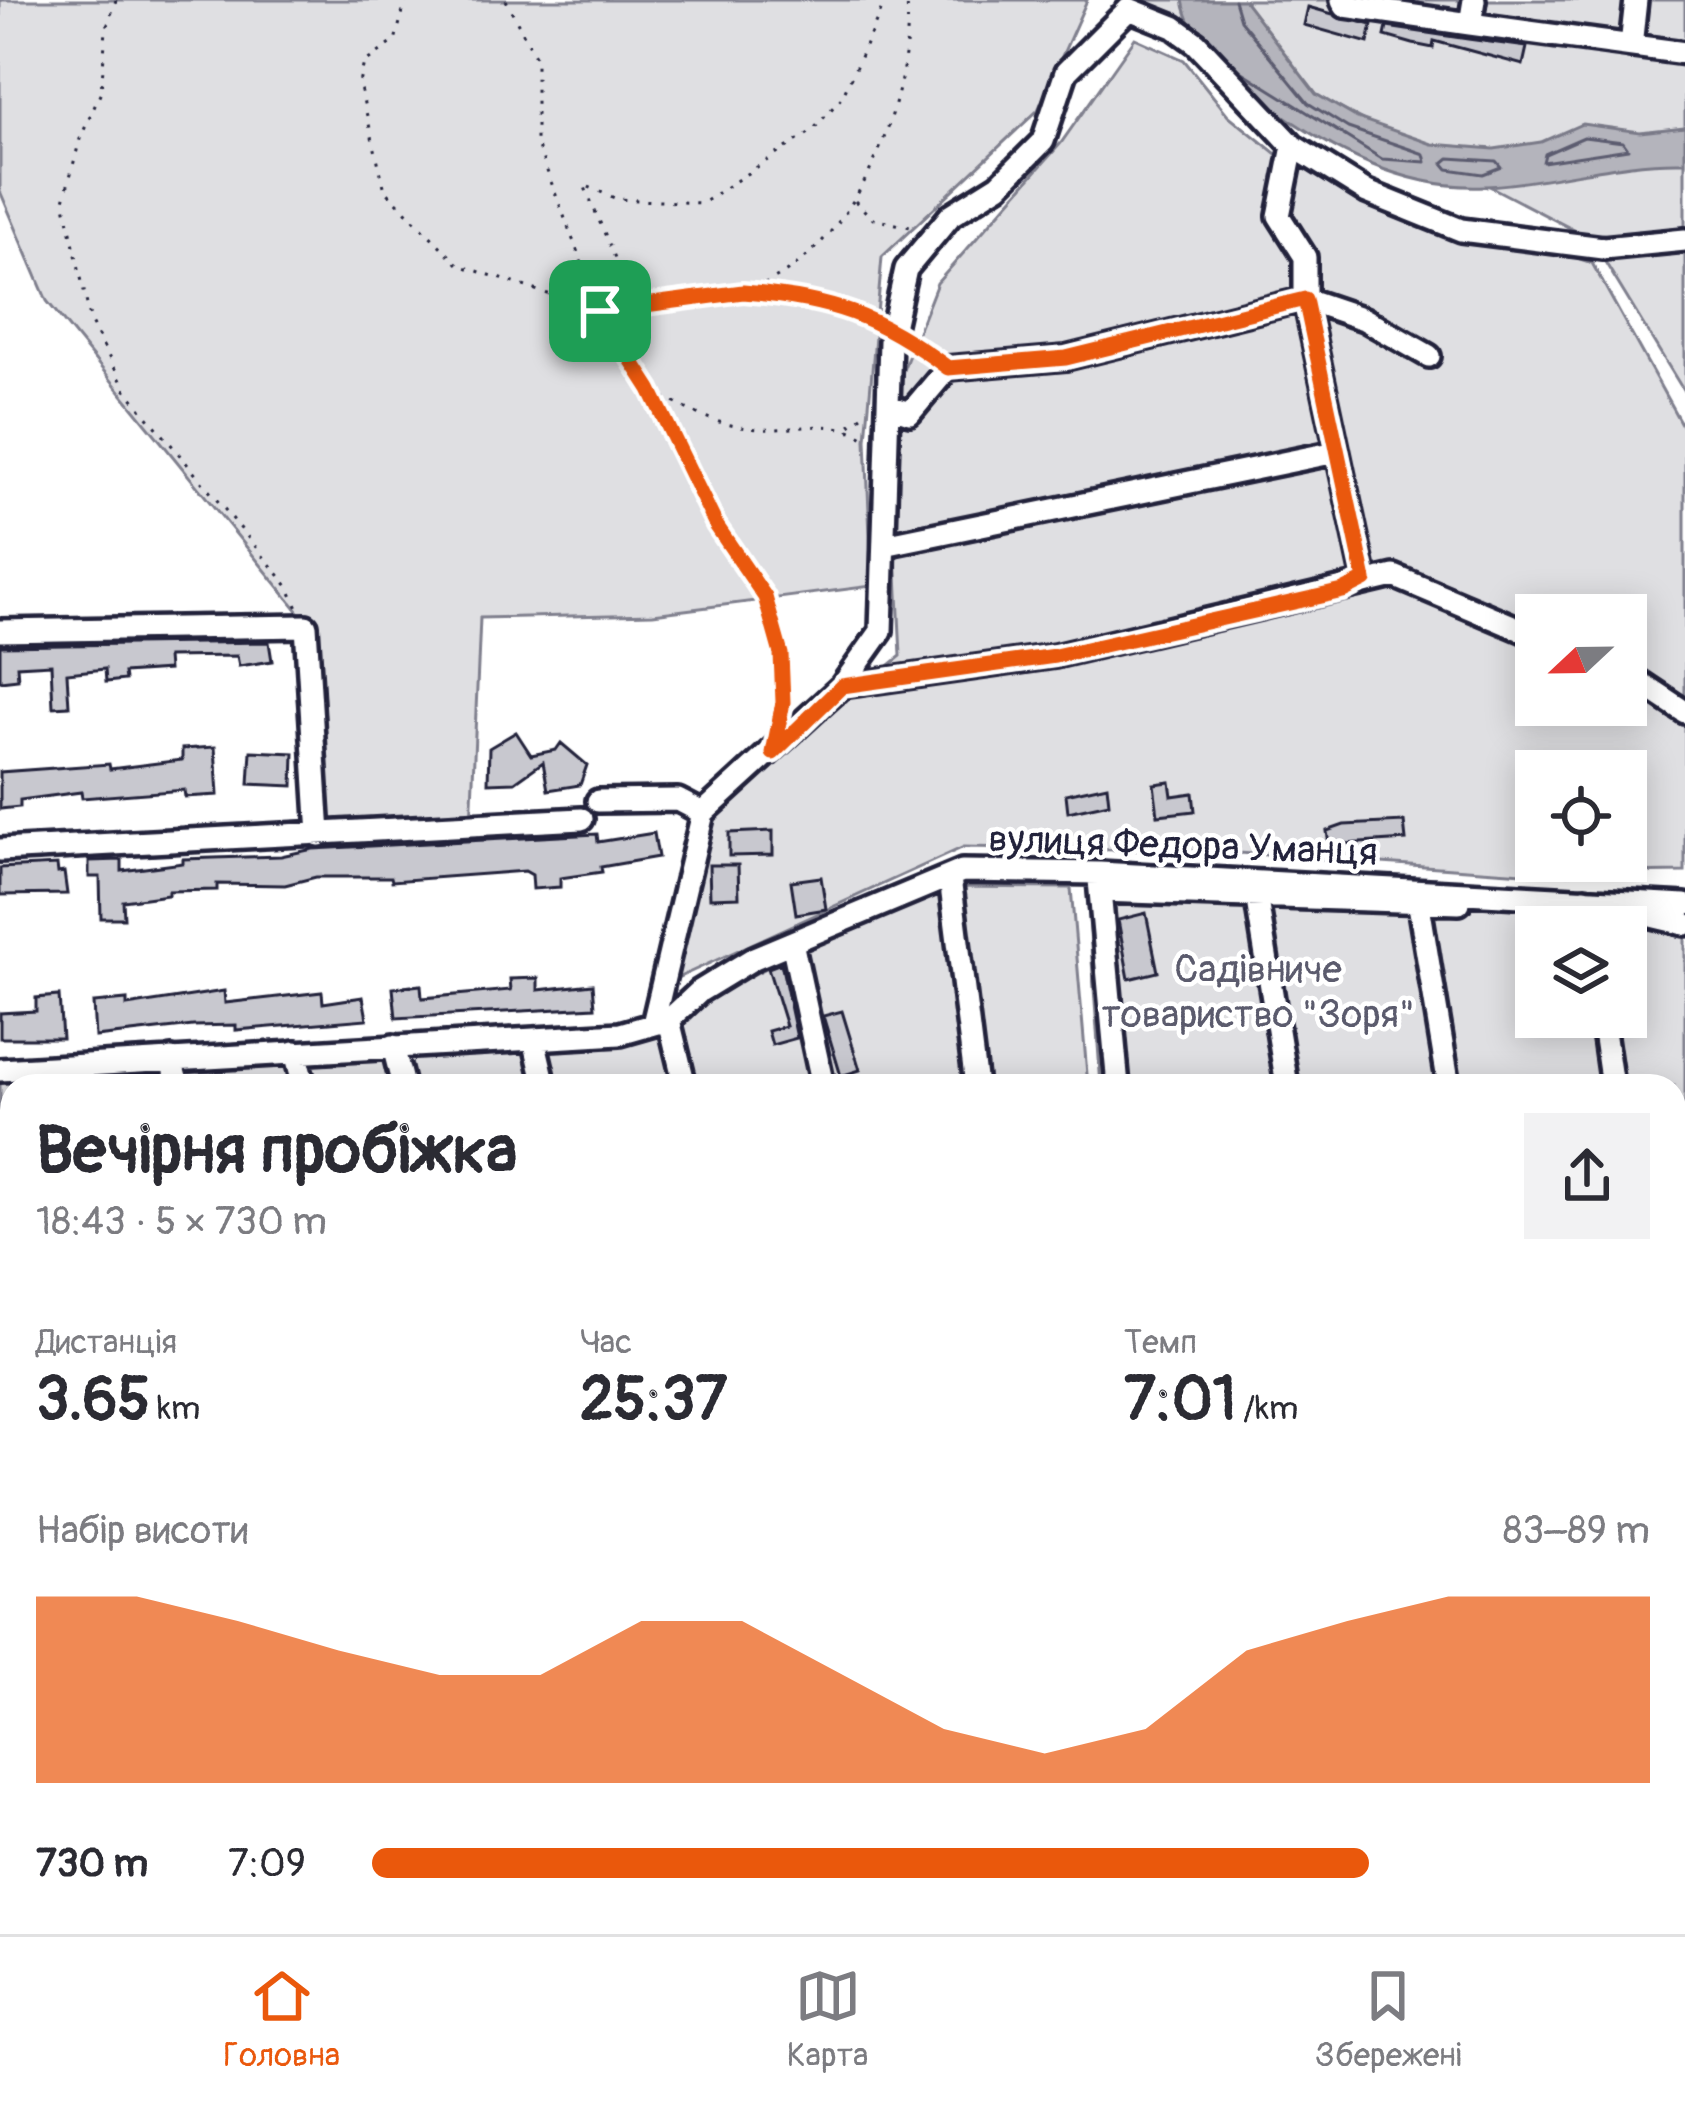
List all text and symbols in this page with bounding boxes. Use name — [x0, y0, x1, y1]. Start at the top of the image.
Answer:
pin — [549, 260, 651, 362]
icon: arrive — [567, 278, 633, 344]
north arrow — [1515, 594, 1647, 726]
map controls — [1515, 594, 1647, 1038]
button: locate — [1515, 750, 1647, 882]
street label: вулиця Федора Уманця — [988, 814, 1378, 877]
button: layers — [1515, 906, 1647, 1038]
park label: Садівниче товариство "Зоря" — [1101, 945, 1415, 1039]
text: Вечірня пробіжка — [36, 1110, 517, 1193]
button: share — [1524, 1113, 1650, 1239]
text: 18:43 · 5 × 730 m — [36, 1197, 327, 1246]
text: Дистанція — [36, 1322, 177, 1363]
text: Час — [580, 1322, 632, 1363]
text: Темп — [1124, 1322, 1197, 1363]
text: 3.65 — [36, 1363, 150, 1438]
text: 25:37 — [580, 1363, 727, 1438]
text: 7:01 — [1124, 1363, 1236, 1438]
text: km — [150, 1388, 200, 1429]
text: /km — [1236, 1388, 1298, 1429]
text: Набір висоти — [36, 1506, 248, 1555]
text: 83–89 m — [1503, 1506, 1650, 1555]
text: 730 m — [36, 1839, 148, 1888]
text: 7:09 — [228, 1839, 306, 1888]
tab: Головна — [223, 1963, 340, 2076]
tab: Карта — [787, 1963, 868, 2076]
tab: Збережені — [1315, 1963, 1462, 2076]

